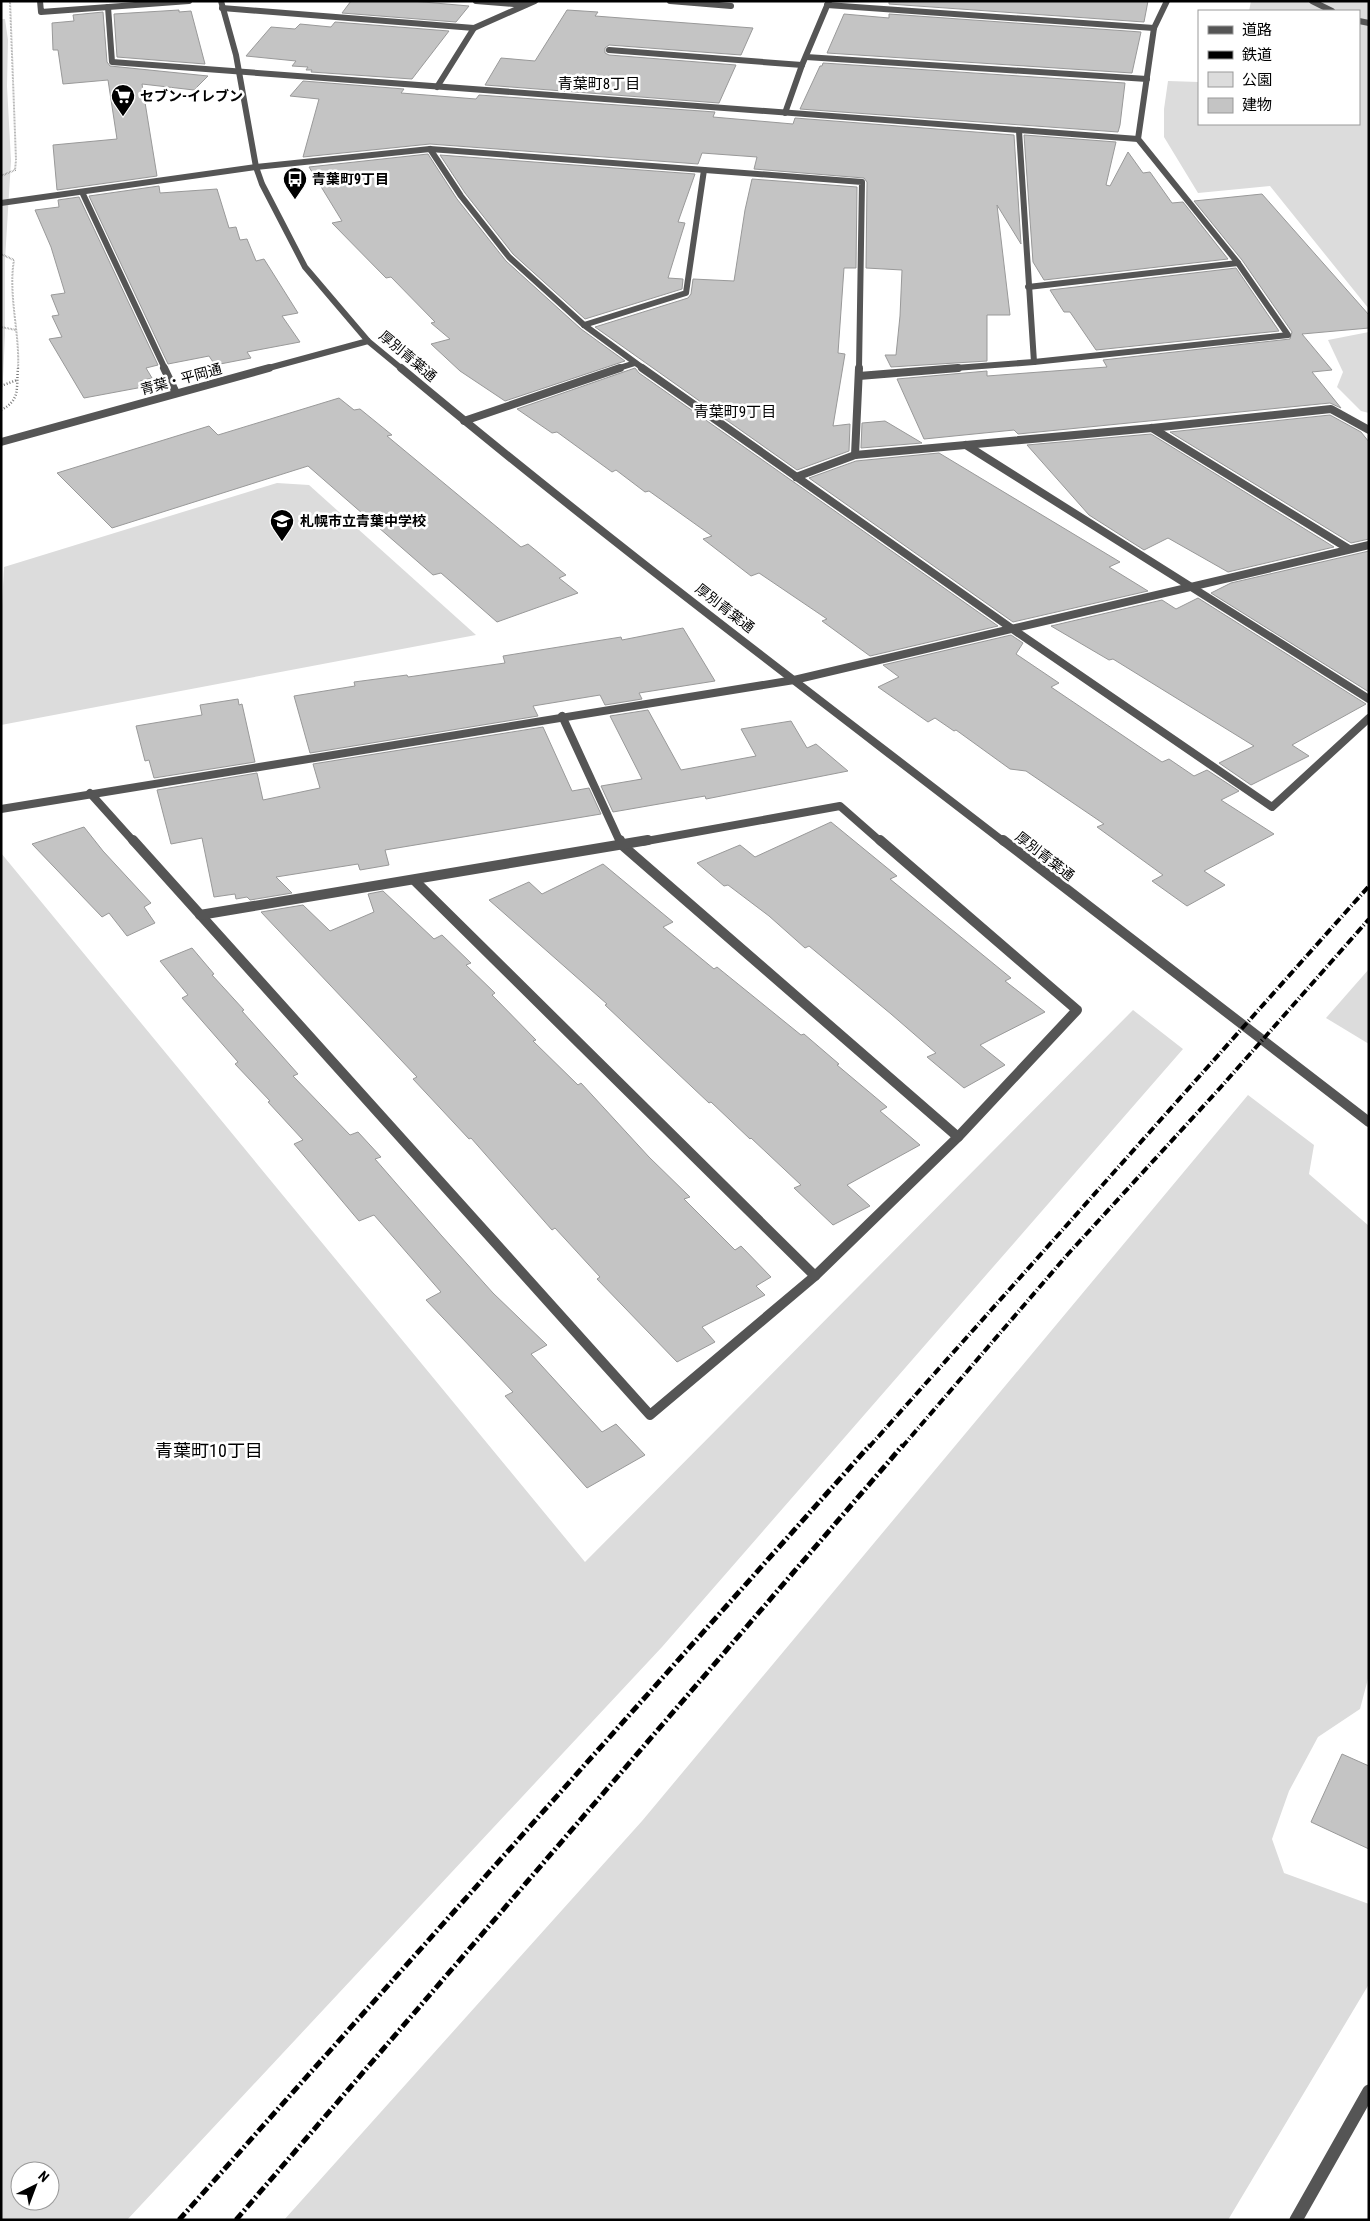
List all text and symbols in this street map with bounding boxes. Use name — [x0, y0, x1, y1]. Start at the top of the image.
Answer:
legend — [1198, 10, 1360, 125]
text: 道路 — [1242, 21, 1272, 39]
text: 鉄道 — [1242, 46, 1272, 64]
text: 公園 — [1242, 71, 1272, 89]
district label: 青葉町8丁目 — [558, 75, 640, 93]
supermarket icon: セブン-イレブン — [110, 83, 136, 117]
place label: セブン-イレブン — [140, 88, 243, 104]
text: 建物 — [1242, 96, 1272, 114]
bus stop icon: 青葉町9丁目 — [282, 166, 308, 200]
place label: 青葉町9丁目 — [312, 171, 389, 187]
street label: 厚別青葉通 — [376, 327, 440, 385]
street label: 青葉・平岡通 — [138, 360, 224, 398]
district label: 青葉町9丁目 — [694, 403, 776, 421]
school or university icon: 札幌市立青葉中学校 — [269, 508, 295, 542]
place label: 札幌市立青葉中学校 — [300, 513, 426, 529]
street label: 厚別青葉通 — [692, 580, 758, 636]
street label: 厚別青葉通 — [1012, 828, 1078, 884]
district label: 青葉町10丁目 — [155, 1440, 263, 1461]
north arrow — [10, 2161, 60, 2211]
text: N — [35, 2168, 52, 2185]

